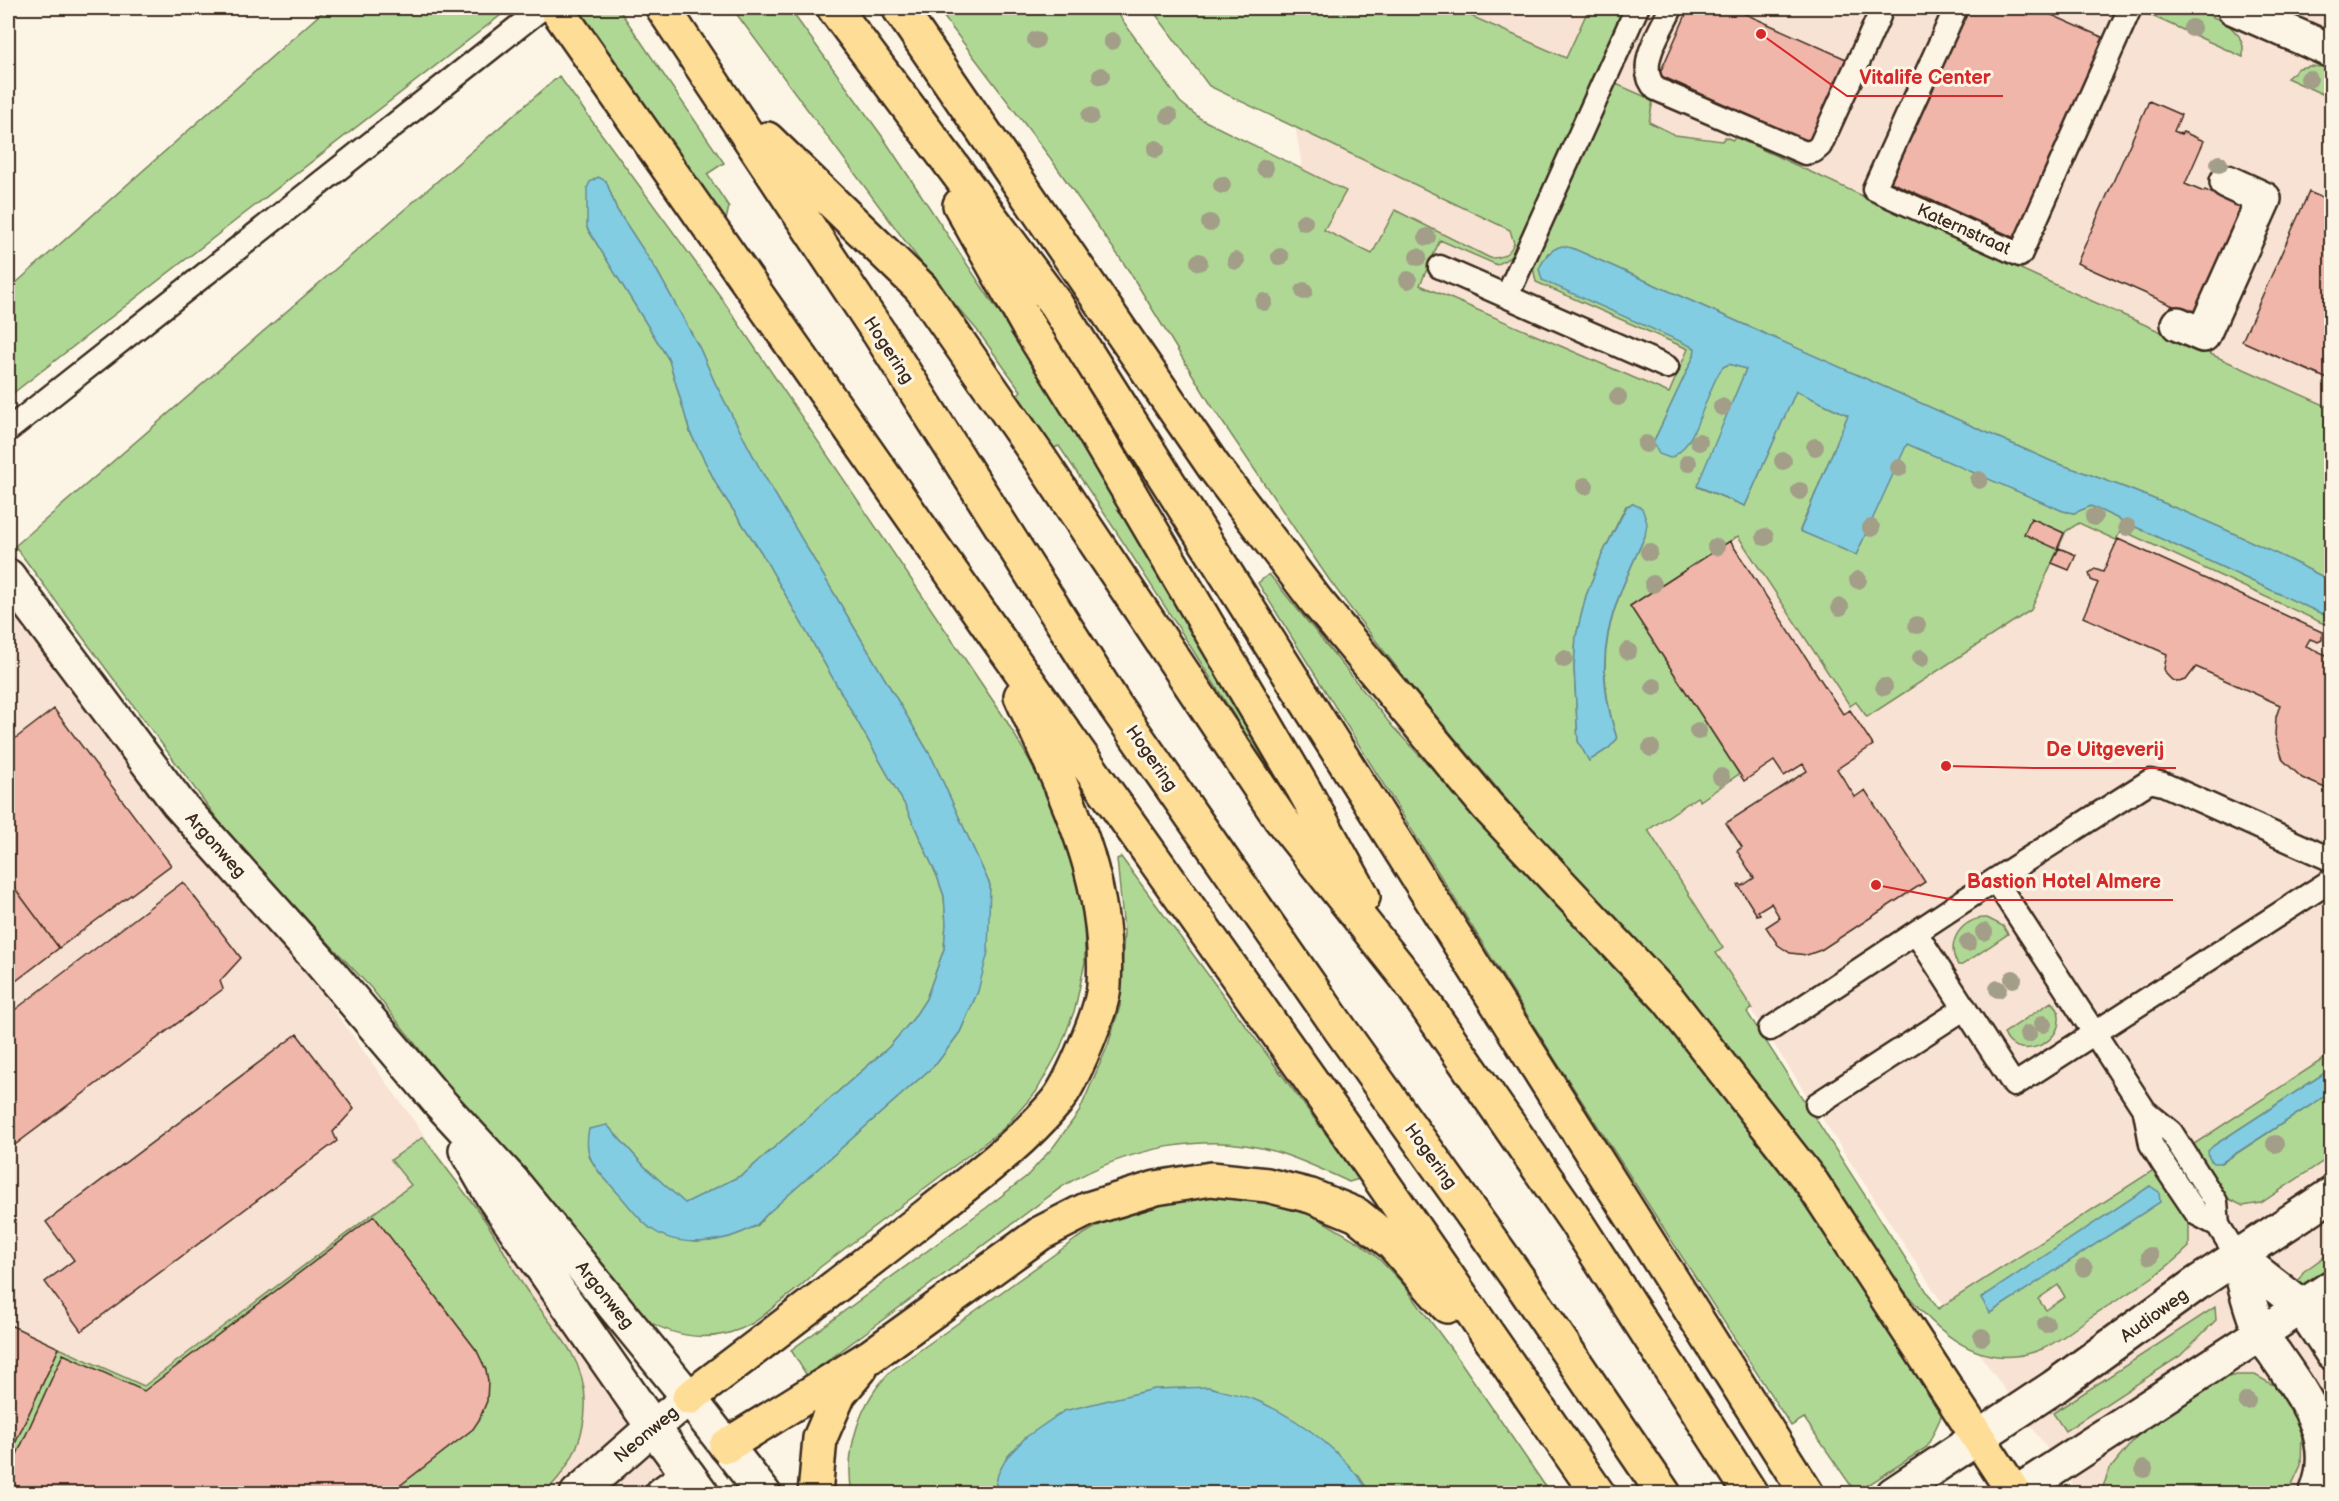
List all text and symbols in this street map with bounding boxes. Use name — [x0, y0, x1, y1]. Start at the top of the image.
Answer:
callout: Vitalife Center — [1847, 58, 2003, 96]
text: Vitalife Center — [1859, 66, 1992, 90]
street label: Katernstraat — [1914, 199, 2014, 260]
street label: Hogering — [859, 313, 918, 388]
street label: Hogering — [1121, 721, 1182, 795]
callout: De Uitgeverij — [2034, 730, 2176, 768]
text: De Uitgeverij — [2046, 738, 2164, 762]
street label: Argonweg — [181, 808, 250, 882]
callout: Bastion Hotel Almere — [1955, 862, 2173, 900]
text: Bastion Hotel Almere — [1967, 870, 2161, 894]
street label: Hogering — [1400, 1119, 1461, 1193]
street label: Argonweg — [571, 1257, 638, 1333]
street label: Audioweg — [2116, 1284, 2192, 1347]
street label: Neonweg — [610, 1401, 683, 1467]

